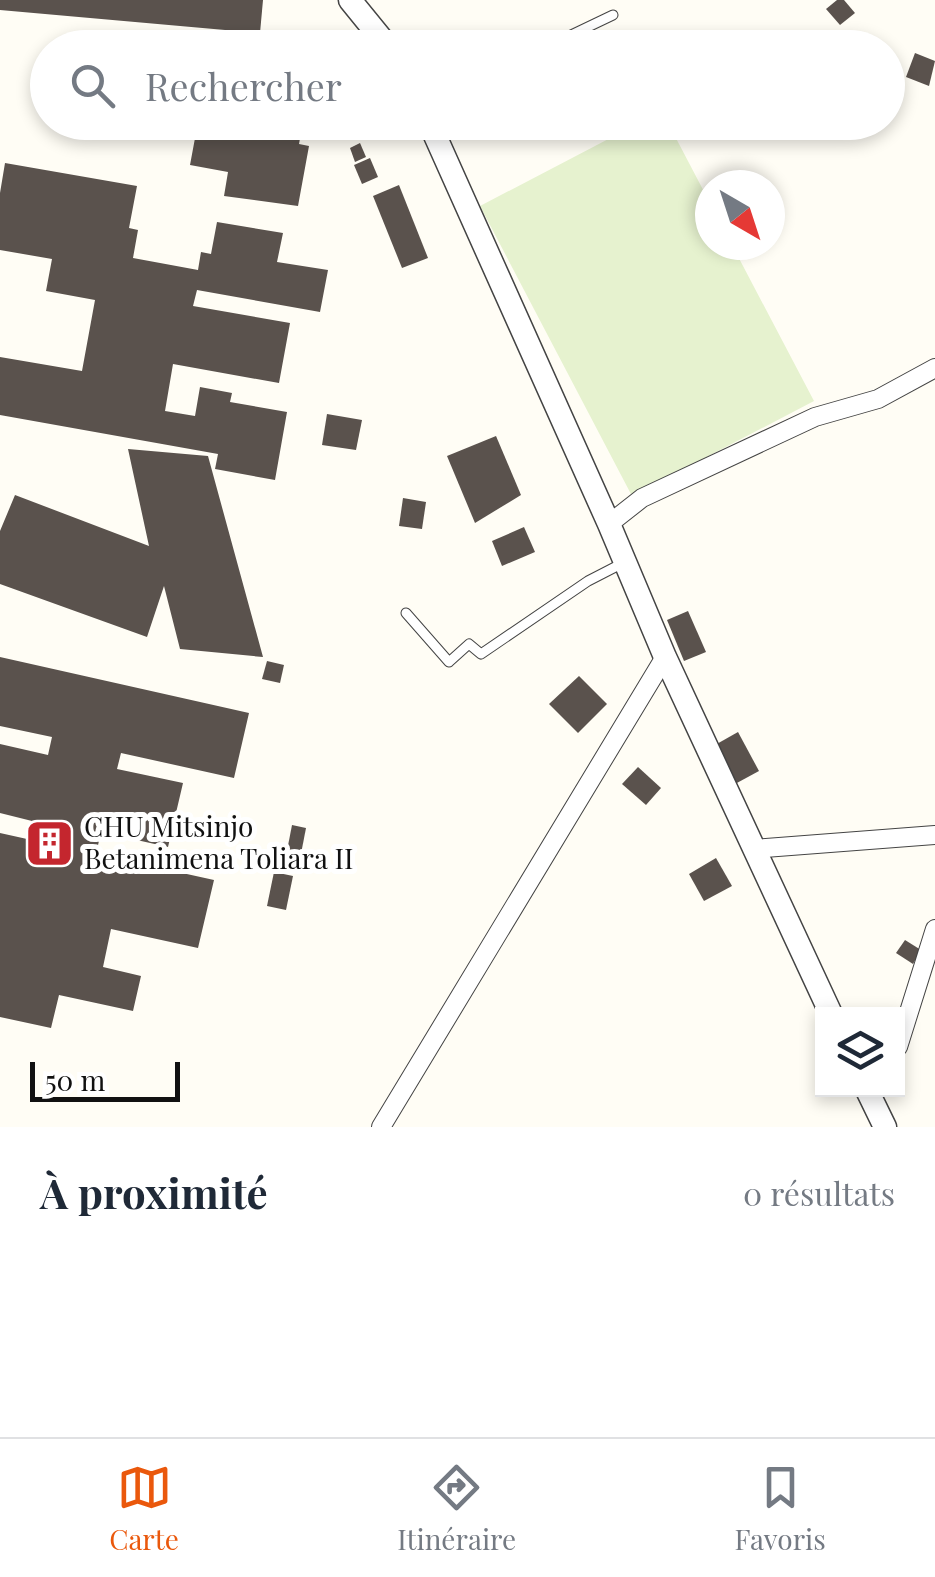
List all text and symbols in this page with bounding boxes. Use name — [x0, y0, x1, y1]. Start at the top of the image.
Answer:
search box — [30, 30, 905, 140]
icon: search — [65, 58, 120, 113]
text: Rechercher — [145, 60, 342, 111]
north arrow — [695, 170, 785, 260]
place label: CHU Mitsinjo Betanimena Toliara II — [84, 807, 353, 876]
building icon: CHU Mitsinjo Betanimena Toliara II — [23, 817, 75, 869]
map controls — [815, 1007, 905, 1097]
button: layers — [815, 1007, 905, 1097]
scale bar — [30, 1057, 180, 1102]
text: 50 m — [45, 1061, 105, 1098]
text: À proximité — [40, 1164, 268, 1220]
text: 0 résultats — [743, 1171, 895, 1214]
tab: Carte — [109, 1460, 179, 1557]
tab: Itinéraire — [397, 1460, 516, 1557]
tab: Favoris — [735, 1460, 826, 1557]

